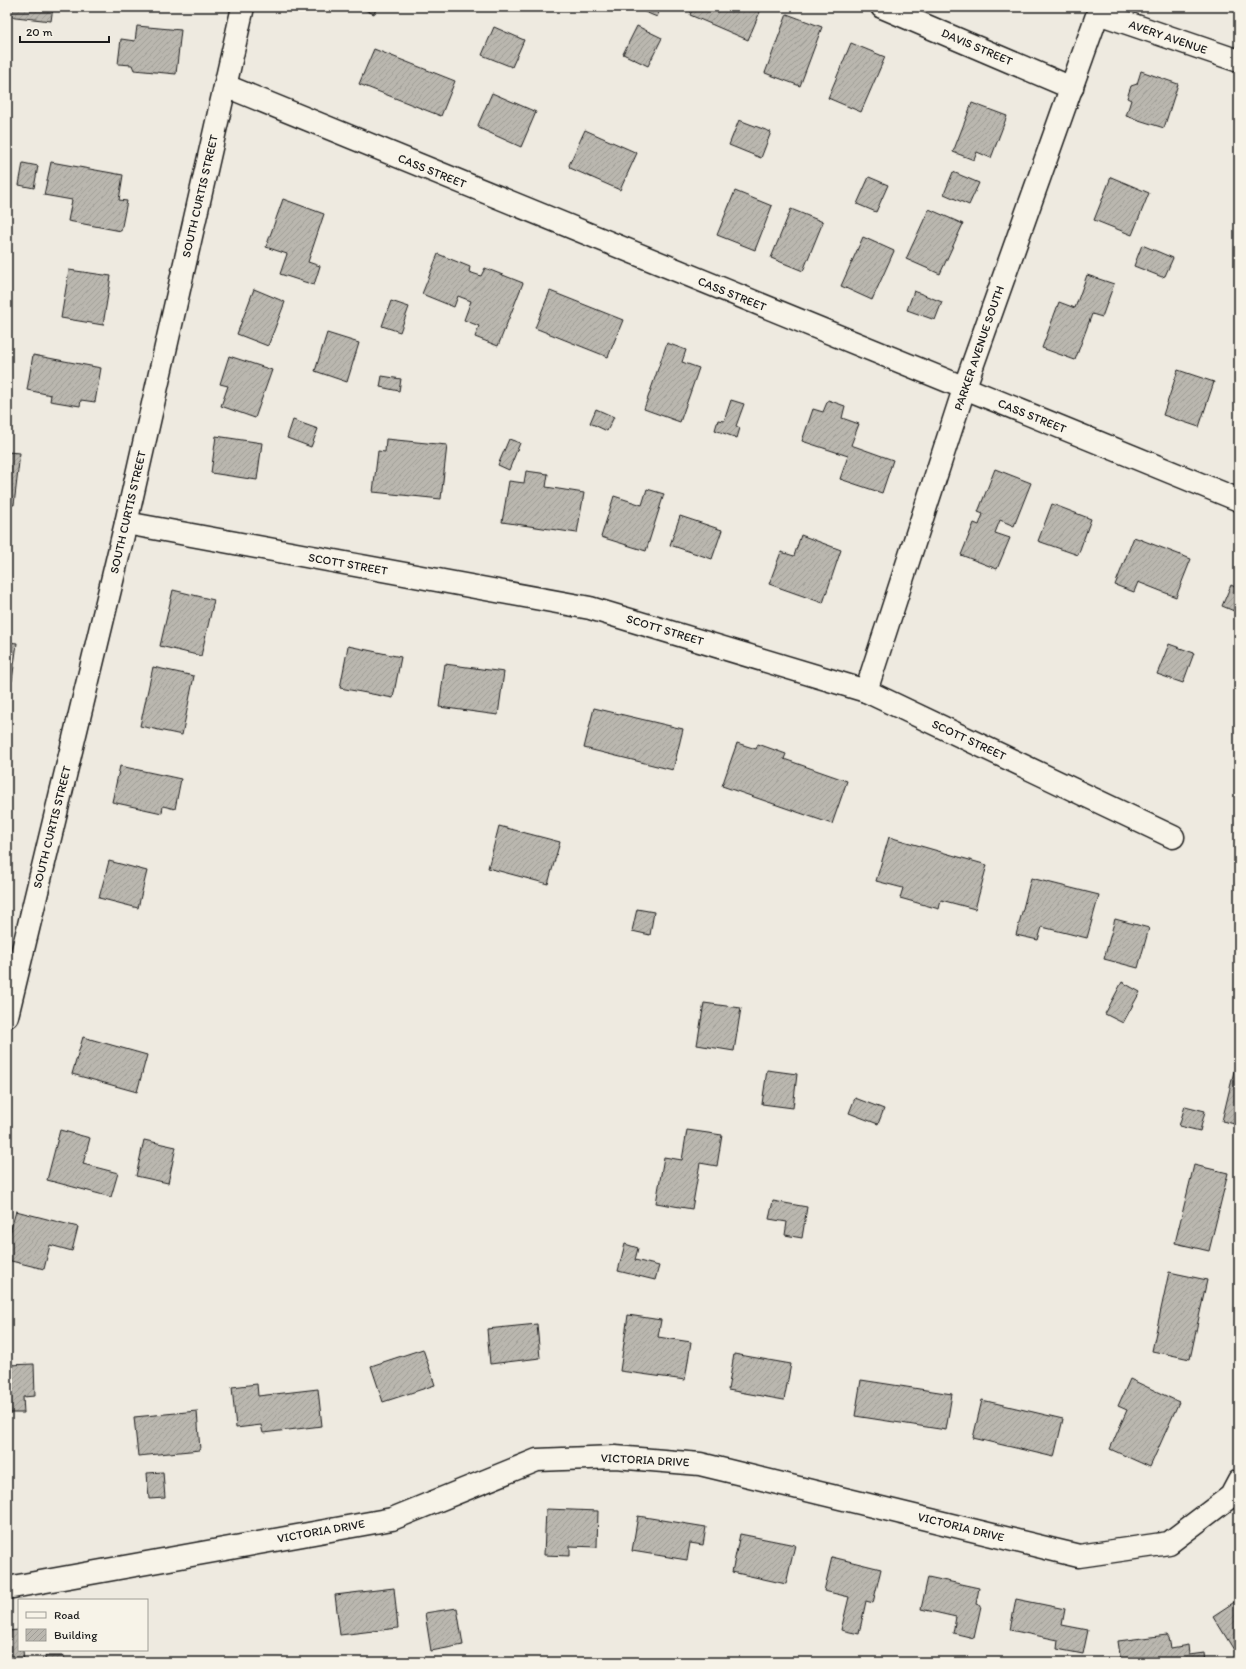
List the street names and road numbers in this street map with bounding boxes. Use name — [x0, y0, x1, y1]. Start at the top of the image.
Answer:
street label: AVERY AVENUE — [1127, 17, 1209, 57]
street label: DAVIS STREET — [939, 26, 1015, 68]
street label: SOUTH CURTIS STREET — [179, 133, 221, 259]
street label: CASS STREET — [396, 151, 468, 191]
street label: CASS STREET — [696, 274, 768, 314]
street label: PARKER AVENUE SOUTH — [951, 284, 1007, 412]
street label: CASS STREET — [996, 396, 1068, 436]
street label: SOUTH CURTIS STREET — [107, 449, 149, 575]
street label: SCOTT STREET — [307, 550, 389, 578]
street label: SCOTT STREET — [625, 612, 706, 648]
street label: SCOTT STREET — [930, 717, 1009, 763]
street label: SOUTH CURTIS STREET — [30, 764, 74, 890]
street label: VICTORIA DRIVE — [600, 1451, 690, 1469]
street label: VICTORIA DRIVE — [916, 1509, 1006, 1545]
street label: VICTORIA DRIVE — [276, 1516, 366, 1546]

